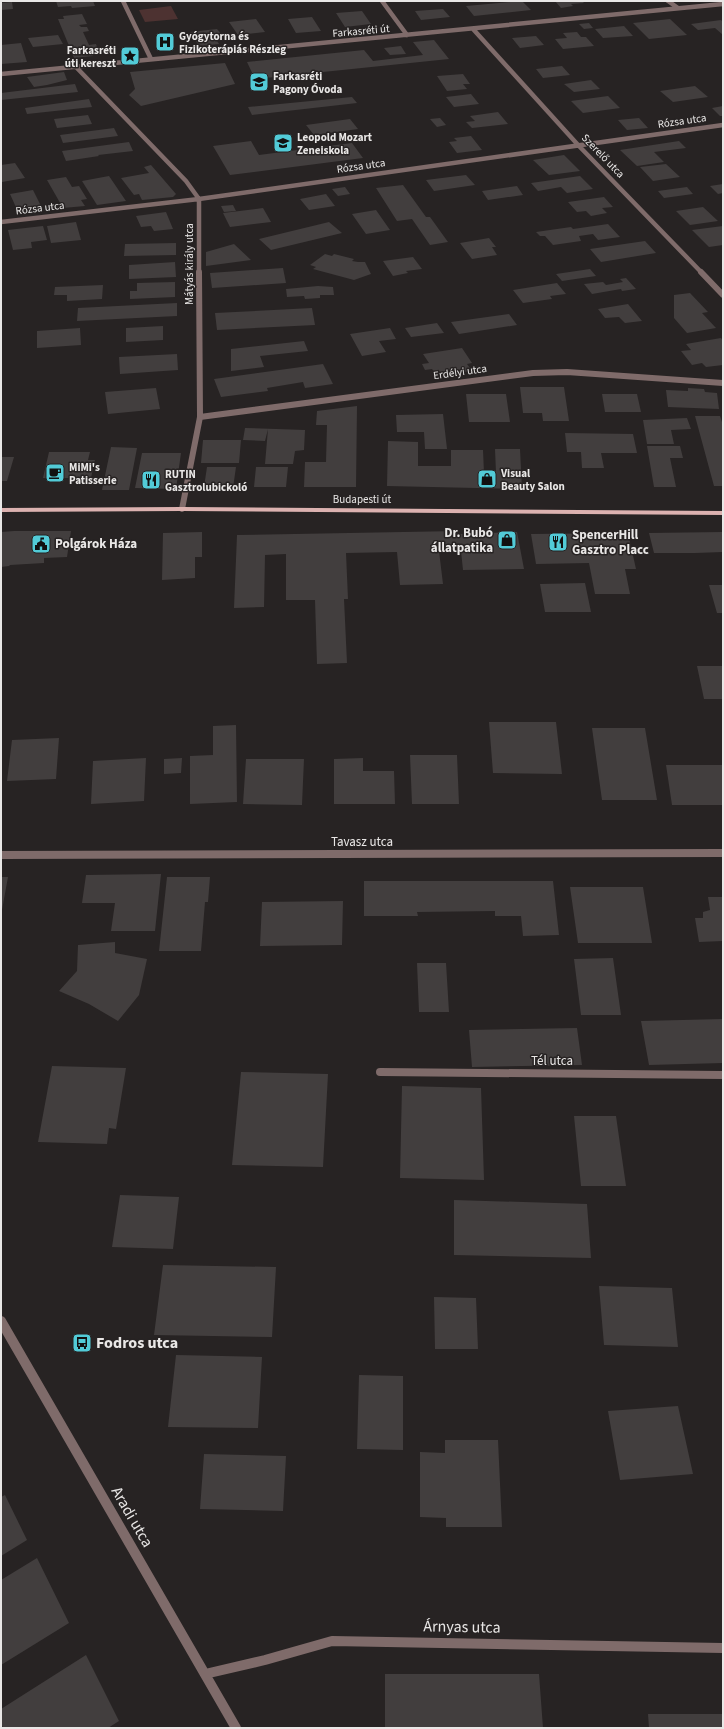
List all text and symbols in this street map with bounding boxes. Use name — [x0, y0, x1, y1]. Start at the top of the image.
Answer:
street label: Farkasréti út — [332, 21, 390, 41]
place label: Gyógytorna és Fizikoterápiás Részleg — [179, 29, 286, 57]
hospital icon: Gyógytorna és Fizikoterápiás Részleg — [154, 31, 176, 53]
place label: Farkasréti úti kereszt — [65, 43, 117, 71]
place icon: Farkasréti úti kereszt — [119, 45, 141, 67]
place label: Farkasréti Pagony Óvoda — [273, 69, 343, 97]
school or university icon: Farkasréti Pagony Óvoda — [248, 71, 270, 93]
street label: Rózsa utca — [657, 110, 707, 132]
place label: Leopold Mozart Zeneiskola — [297, 130, 373, 158]
street label: Szerelő utca — [578, 131, 628, 181]
school or university icon: Leopold Mozart Zeneiskola — [272, 132, 294, 154]
street label: Rózsa utca — [336, 155, 386, 177]
street label: Rózsa utca — [15, 198, 65, 218]
street label: Mátyás király utca — [182, 223, 197, 305]
street label: Erdélyi utca — [432, 361, 488, 383]
place label: MiMi's Patisserie — [69, 460, 117, 488]
cafe icon: MiMi's Patisserie — [44, 462, 66, 484]
place label: Visual Beauty Salon — [500, 466, 565, 494]
place label: RUTIN Gasztrolubickoló — [165, 467, 247, 495]
shop icon: Visual Beauty Salon — [476, 468, 498, 490]
restaurant icon: RUTIN Gasztrolubickoló — [140, 469, 162, 491]
street label: Budapesti út — [333, 492, 391, 507]
place label: Dr. Bubó állatpatika — [431, 524, 493, 557]
place label: SpencerHill Gasztro Placc — [572, 526, 649, 559]
shop icon: Dr. Bubó állatpatika — [496, 529, 518, 551]
restaurant icon: SpencerHill Gasztro Placc — [547, 531, 569, 553]
public building icon: Polgárok Háza — [30, 533, 52, 555]
place label: Polgárok Háza — [55, 535, 137, 553]
street label: Tavasz utca — [331, 833, 393, 851]
street label: Tél utca — [531, 1052, 573, 1070]
bus stop icon: Fodros utca — [71, 1332, 93, 1354]
place label: Fodros utca — [96, 1332, 178, 1354]
street label: Aradi utca — [106, 1482, 158, 1552]
street label: Árnyas utca — [423, 1615, 501, 1639]

